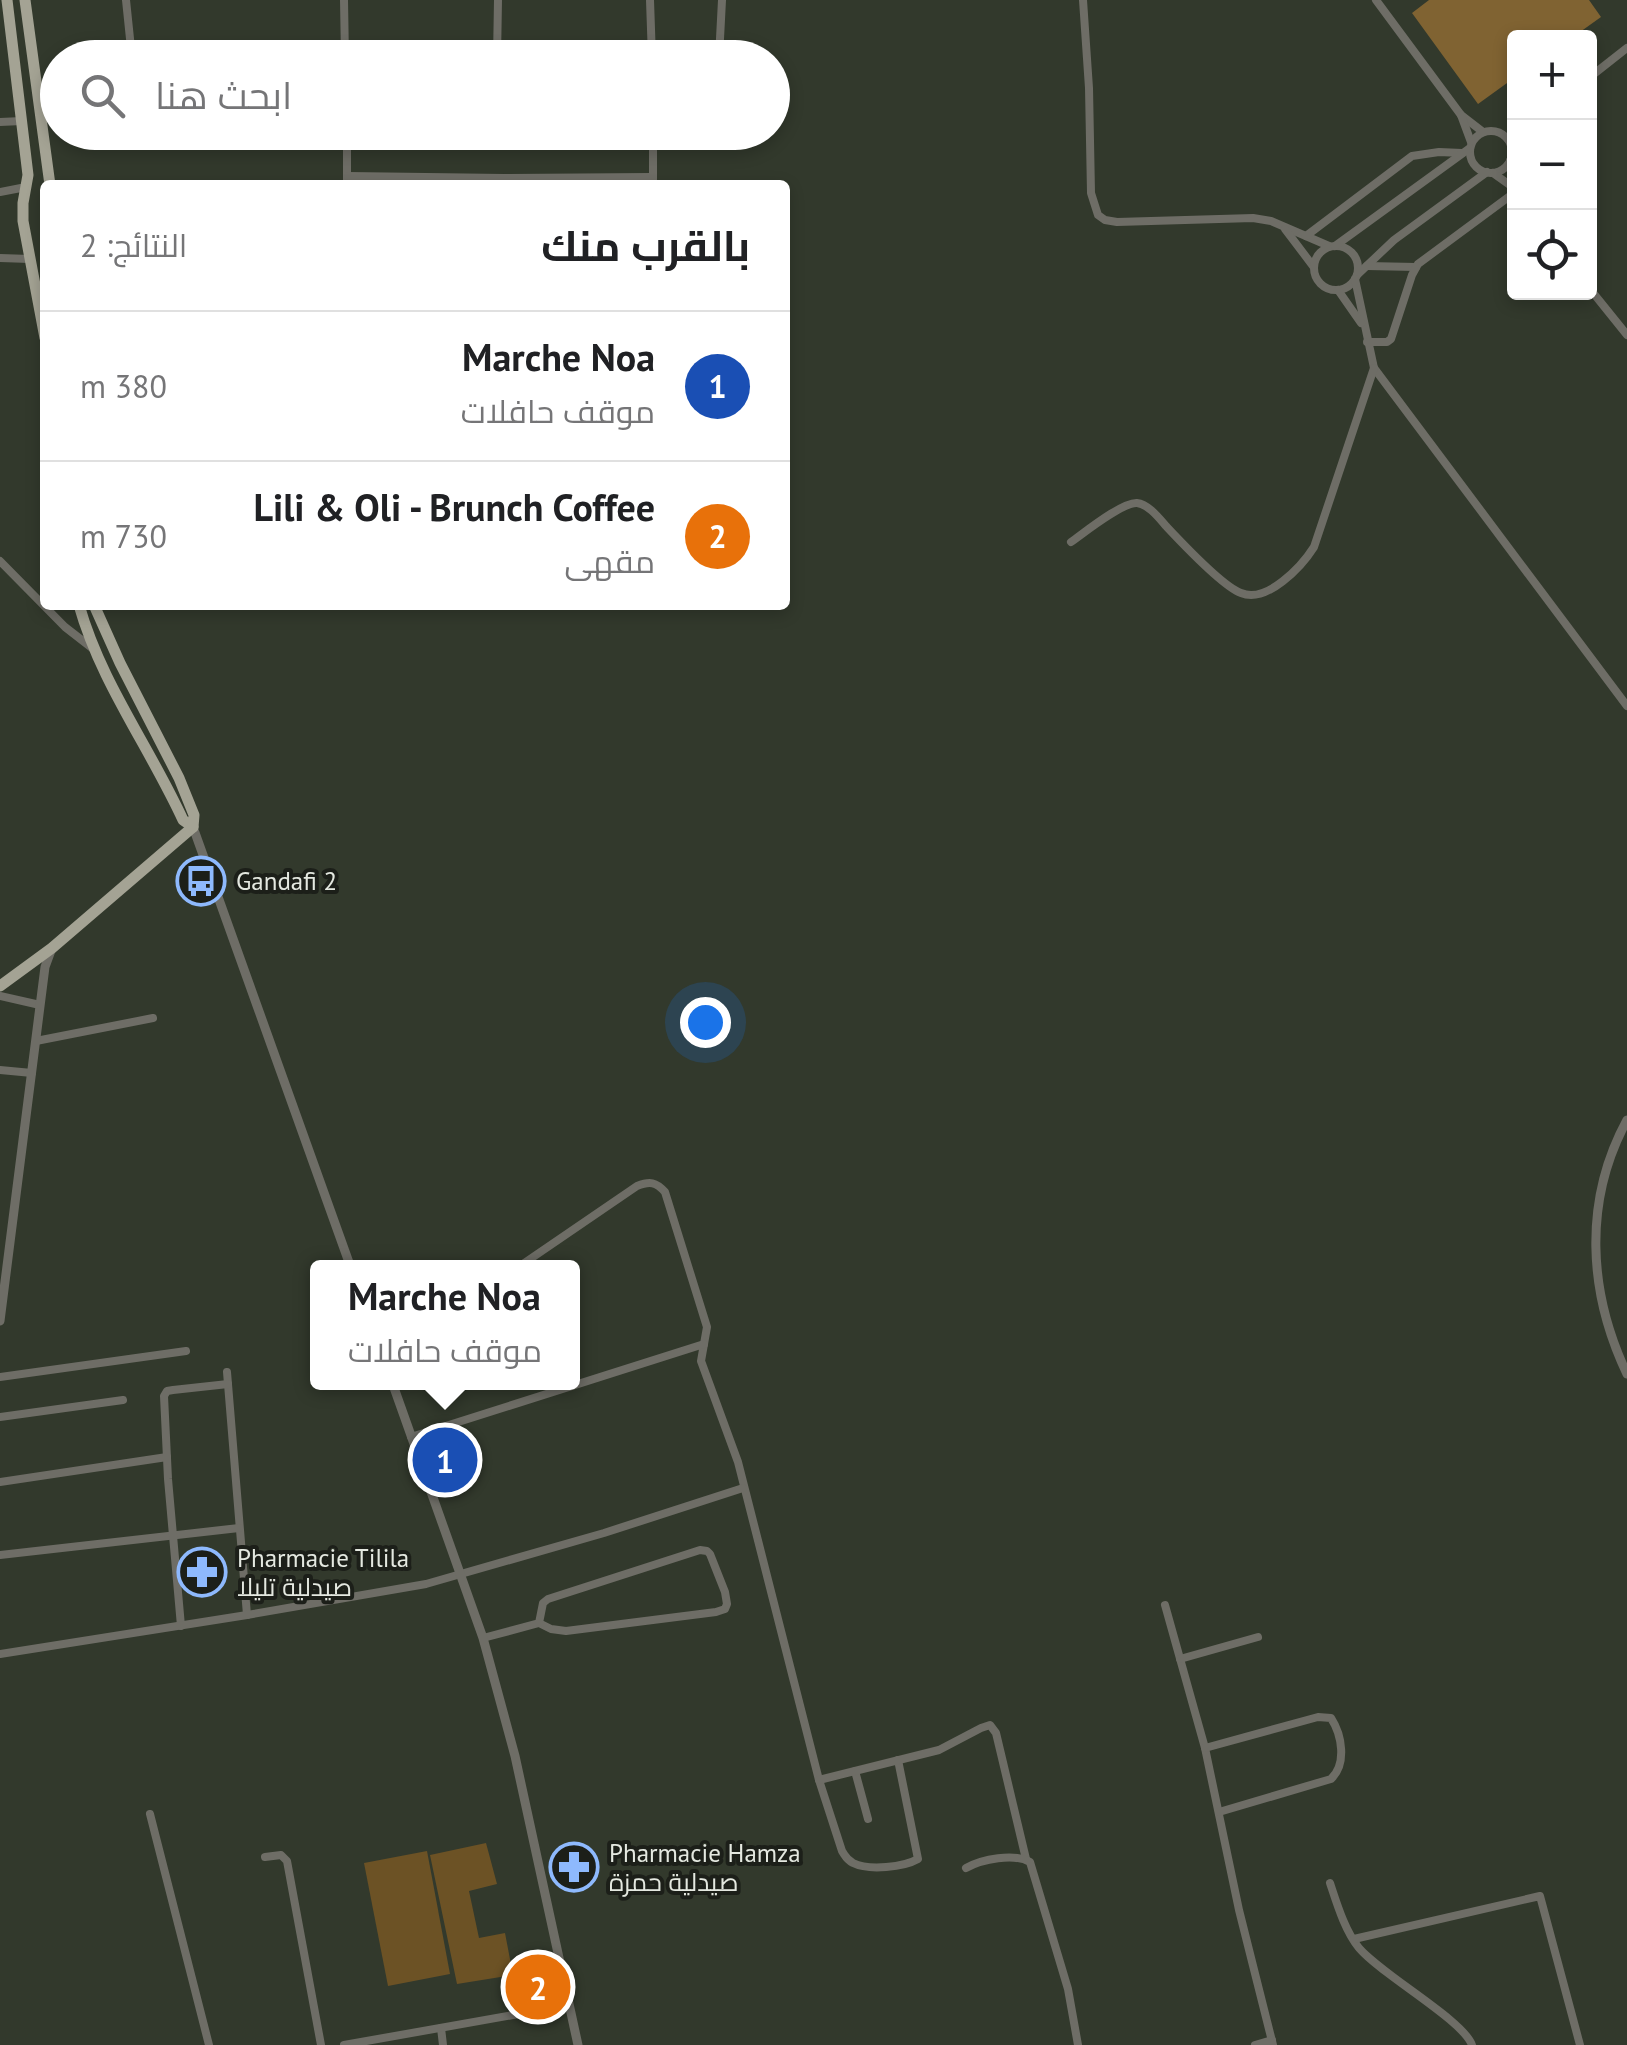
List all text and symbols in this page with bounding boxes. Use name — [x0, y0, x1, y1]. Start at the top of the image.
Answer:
map controls — [1507, 30, 1597, 300]
button: + — [1507, 30, 1597, 120]
search box — [40, 40, 790, 150]
icon: search — [75, 68, 130, 123]
text: ابحث هنا — [155, 70, 292, 119]
button: − — [1507, 120, 1597, 210]
button: locate — [1507, 210, 1597, 300]
text: بالقرب منك — [541, 218, 750, 273]
text: النتائج: 2 — [80, 224, 187, 266]
text: Marche Noa — [462, 332, 655, 381]
text: 380 m — [80, 365, 167, 407]
text: 1 — [708, 365, 727, 407]
text: موقف حافلات — [461, 390, 655, 432]
text: Lili & Oli - Brunch Coffee — [253, 482, 655, 531]
text: 730 m — [80, 515, 167, 557]
text: 2 — [708, 515, 727, 557]
text: مقهى — [565, 540, 655, 582]
bus stop icon: Gandafi 2 — [175, 855, 227, 907]
place label: Gandafi 2 — [236, 865, 337, 897]
your location — [680, 997, 731, 1048]
popup — [310, 1260, 580, 1390]
text: Marche Noa — [348, 1271, 541, 1320]
text: موقف حافلات — [348, 1329, 542, 1371]
pin: 1 — [412, 1422, 478, 1498]
place label: Pharmacie Tilila صيدلية تليلا — [237, 1542, 409, 1603]
pharmacy icon: Pharmacie Tilila صيدلية تليلا — [176, 1546, 228, 1598]
place label: Pharmacie Hamza صيدلية حمزة — [609, 1837, 801, 1898]
pharmacy icon: Pharmacie Hamza صيدلية حمزة — [548, 1841, 600, 1893]
pin: 2 — [506, 1950, 570, 2024]

